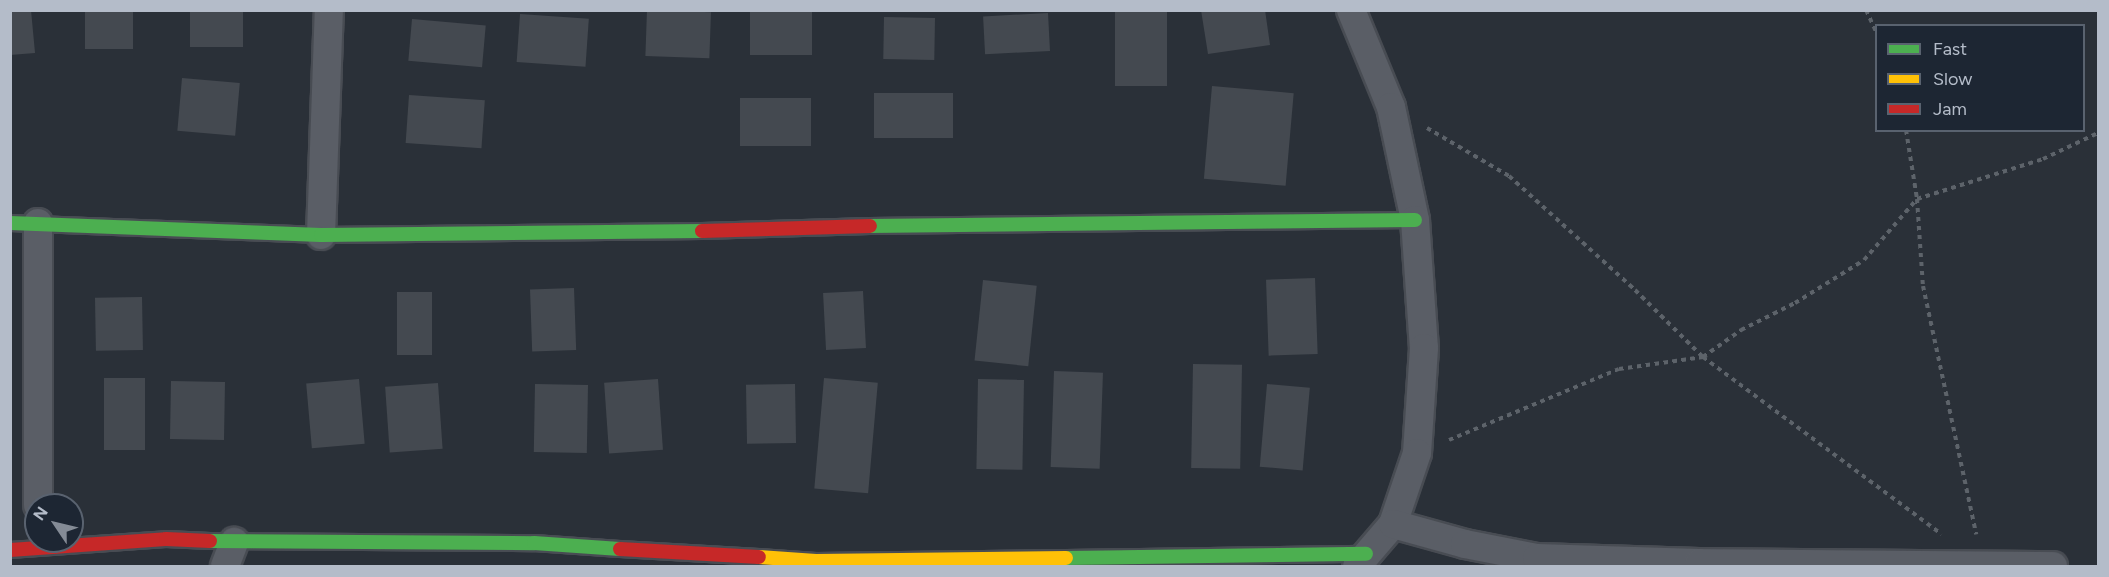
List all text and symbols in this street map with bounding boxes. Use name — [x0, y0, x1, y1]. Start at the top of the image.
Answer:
legend — [1875, 24, 2085, 132]
text: Fast — [1933, 38, 1967, 60]
text: Slow — [1933, 68, 1972, 90]
text: Jam — [1933, 98, 1967, 120]
north arrow — [24, 493, 84, 553]
text: N — [29, 503, 52, 524]

